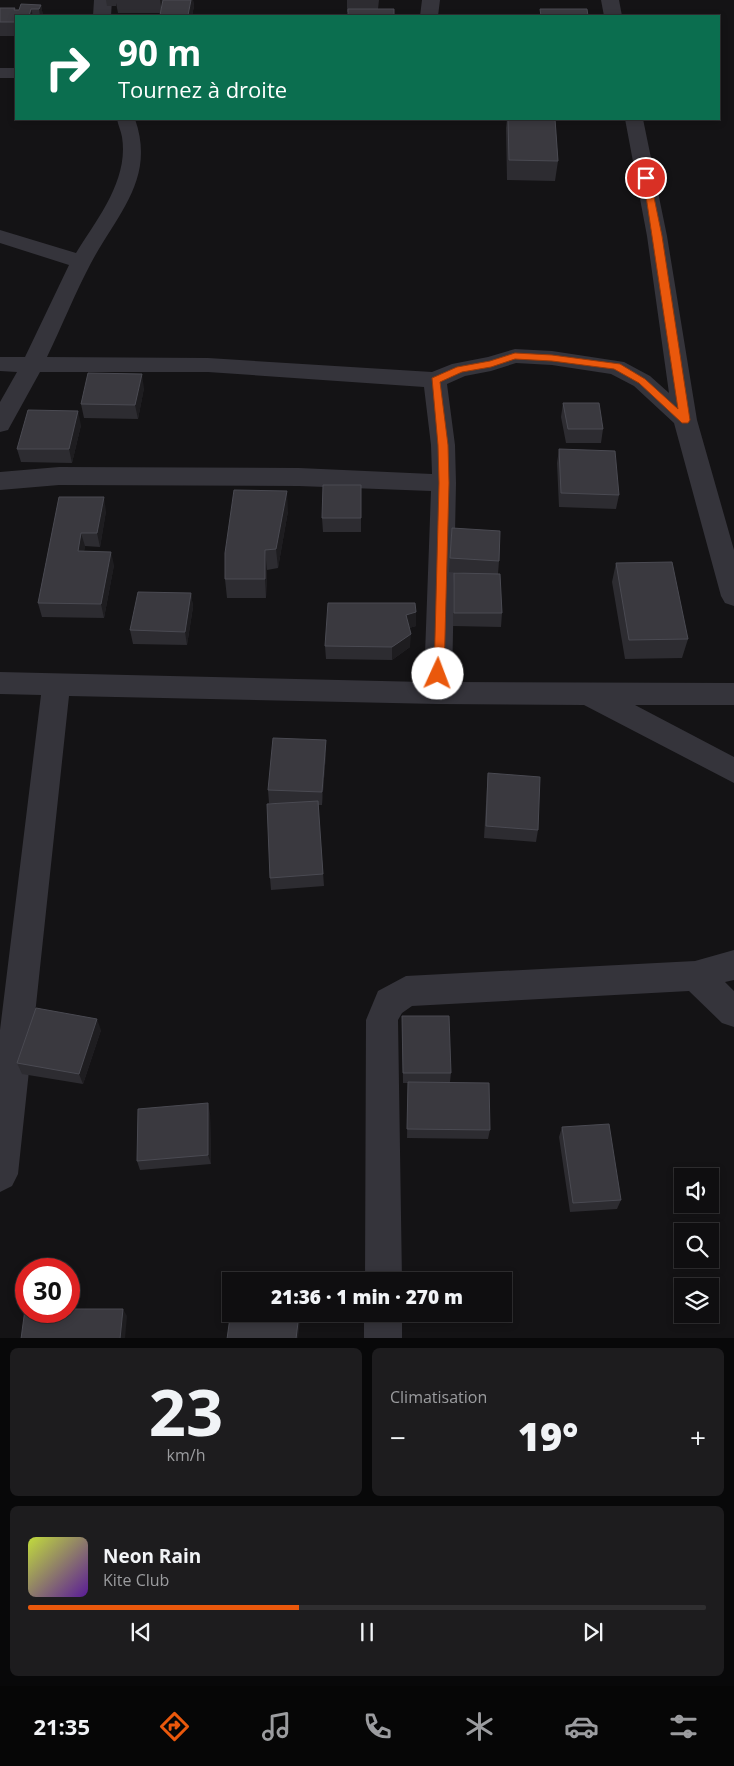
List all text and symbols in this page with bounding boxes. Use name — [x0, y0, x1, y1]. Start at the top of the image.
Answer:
text: 90 m — [118, 29, 201, 76]
icon: right — [35, 35, 100, 100]
text: Tournez à droite — [118, 74, 287, 104]
pin — [625, 157, 667, 199]
icon: arrive — [632, 164, 660, 192]
position arrow — [411, 647, 463, 699]
map controls — [674, 1168, 719, 1323]
button: sound — [674, 1168, 719, 1213]
button: search — [674, 1223, 719, 1268]
speed limit sign: 30 — [15, 1258, 80, 1323]
button: layers — [674, 1278, 719, 1323]
text: 21:36 · 1 min · 270 m — [271, 1284, 463, 1310]
text: 23 — [149, 1367, 223, 1455]
text: Climatisation — [390, 1386, 487, 1408]
text: 19° — [518, 1410, 578, 1462]
text: − — [390, 1418, 406, 1456]
text: + — [690, 1418, 706, 1456]
text: km/h — [167, 1444, 205, 1466]
text: Neon Rain — [103, 1543, 201, 1569]
text: Kite Club — [103, 1569, 169, 1591]
icon: previous — [127, 1618, 155, 1646]
icon: pause — [353, 1618, 381, 1646]
icon: next — [579, 1618, 607, 1646]
icon: directions — [157, 1709, 192, 1744]
icon: music — [259, 1709, 294, 1744]
icon: phone — [360, 1709, 395, 1744]
icon: climate — [462, 1709, 497, 1744]
icon: car — [564, 1709, 599, 1744]
icon: filters — [666, 1709, 701, 1744]
text: 21:35 — [33, 1711, 90, 1741]

